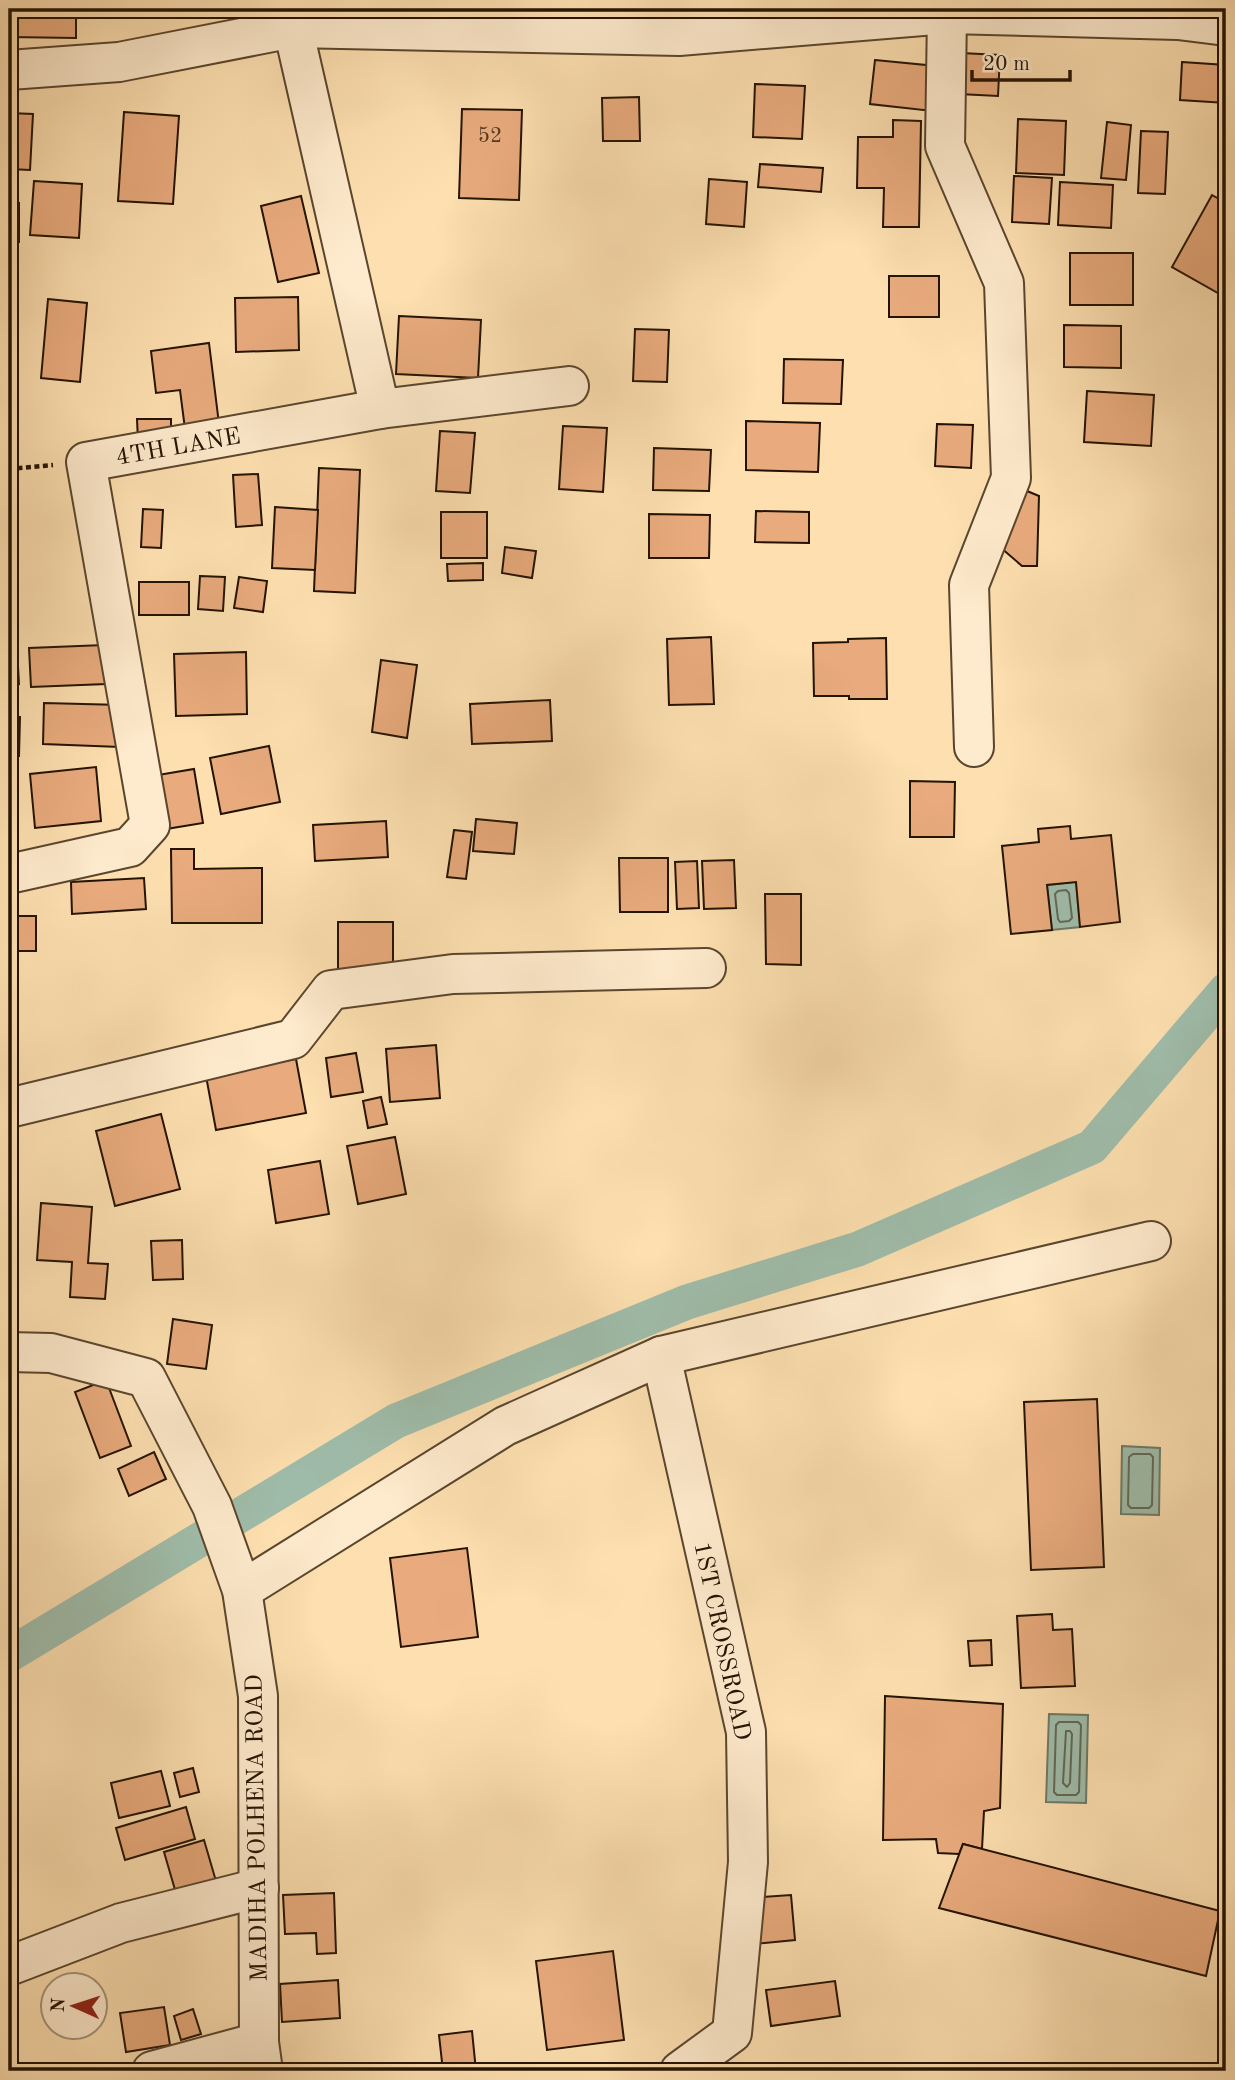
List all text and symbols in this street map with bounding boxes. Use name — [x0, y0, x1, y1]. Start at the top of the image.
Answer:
scale bar — [972, 38, 1070, 82]
text: 20 m — [983, 54, 1030, 75]
house number: 52 — [478, 126, 502, 147]
street label: 4TH LANE — [114, 425, 243, 471]
street label: 1ST CROSSROAD — [688, 1540, 754, 1743]
street label: MADIHA POLHENA ROAD — [243, 1674, 273, 1982]
north arrow — [38, 1972, 108, 2042]
text: N — [50, 1997, 69, 2013]

